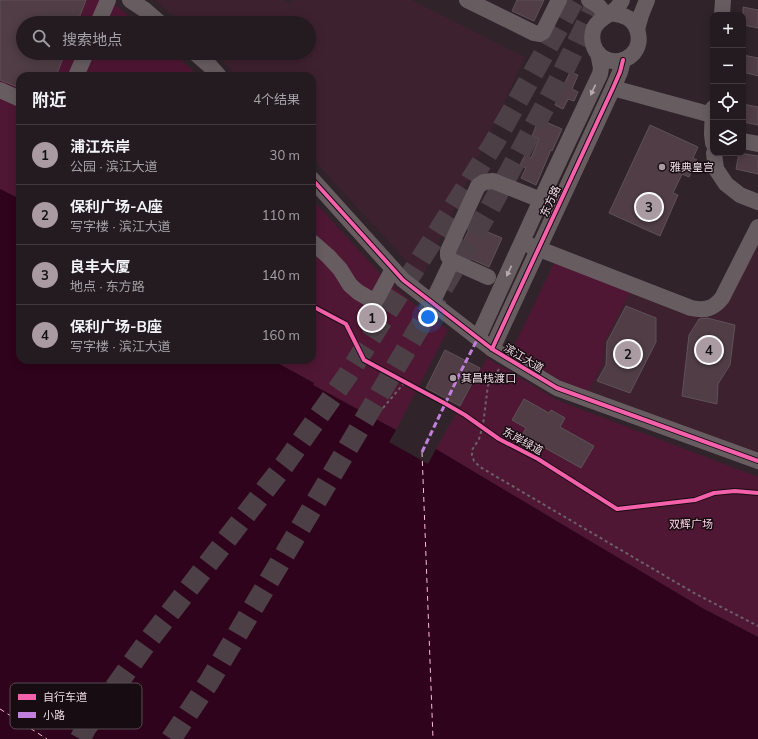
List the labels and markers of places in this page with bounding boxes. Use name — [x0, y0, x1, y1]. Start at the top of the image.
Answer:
place label: 雅典皇宫 — [670, 160, 714, 174]
marker: 雅典皇宫 — [657, 162, 667, 172]
pin: 3 — [636, 192, 662, 222]
pin: 1 — [359, 303, 385, 333]
pin: 4 — [696, 335, 722, 365]
pin: 2 — [615, 339, 641, 369]
place label: 其昌栈渡口 — [461, 371, 516, 385]
marker: 其昌栈渡口 — [448, 373, 458, 383]

